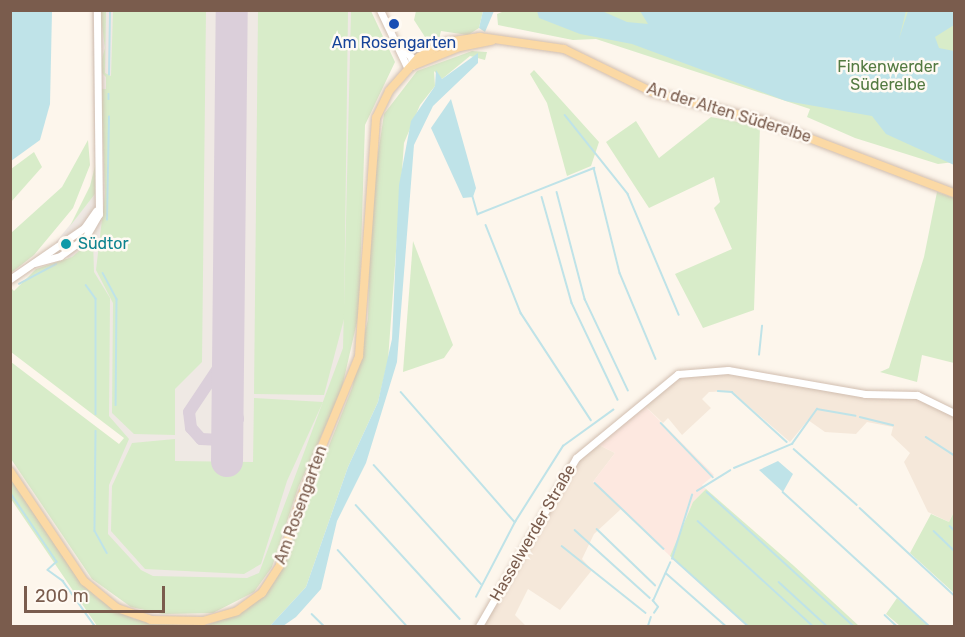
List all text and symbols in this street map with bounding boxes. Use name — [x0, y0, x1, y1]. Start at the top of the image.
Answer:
marker: Am Rosengarten — [387, 17, 401, 31]
place label: Am Rosengarten — [332, 33, 456, 53]
park label: Finkenwerder Süderelbe — [837, 57, 939, 95]
street label: An der Alten Süderelbe — [644, 79, 814, 147]
place label: Südtor — [78, 234, 129, 254]
marker: Südtor — [59, 237, 73, 251]
street label: Am Rosengarten — [271, 443, 331, 567]
street label: Hasselwerder Straße — [486, 461, 580, 605]
scale bar — [27, 574, 168, 612]
text: 200 m — [35, 585, 89, 607]

